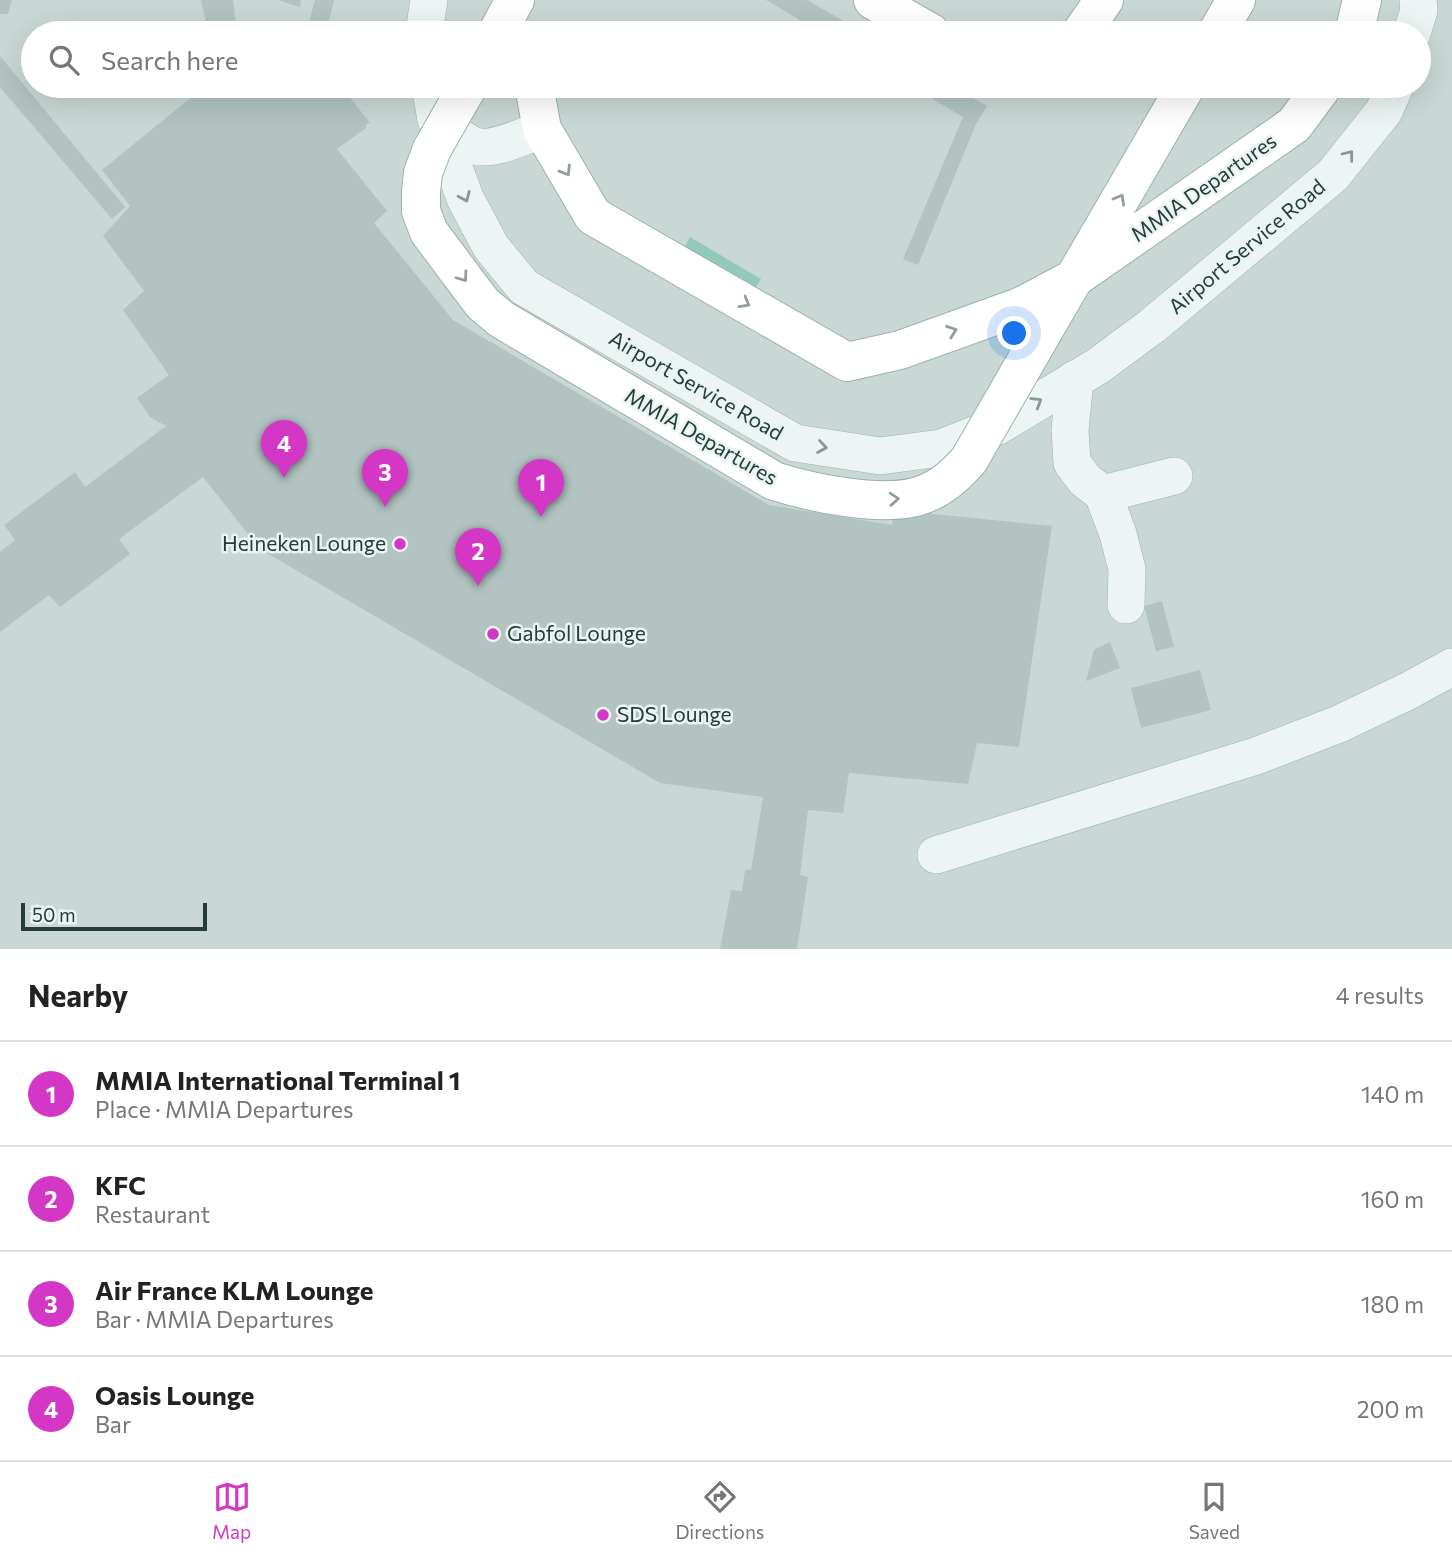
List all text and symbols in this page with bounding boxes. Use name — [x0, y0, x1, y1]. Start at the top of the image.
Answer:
search box — [21, 21, 1431, 98]
icon: search — [45, 41, 83, 79]
text: Search here — [101, 44, 239, 75]
street label: MMIA Departures — [1126, 127, 1281, 246]
one-way arrow — [1340, 151, 1353, 163]
one-way arrow — [558, 164, 571, 177]
street label: Airport Service Road — [1163, 173, 1329, 319]
one-way arrow — [457, 190, 471, 202]
one-way arrow — [1112, 193, 1125, 206]
one-way arrow — [455, 270, 467, 282]
one-way arrow — [737, 295, 750, 308]
your location — [997, 316, 1031, 350]
street label: Airport Service Road — [605, 325, 788, 445]
one-way arrow — [945, 325, 957, 339]
street label: MMIA Departures — [621, 382, 782, 490]
one-way arrow — [1029, 397, 1042, 410]
pin: 4 — [261, 420, 307, 478]
one-way arrow — [816, 440, 828, 455]
pin: 3 — [362, 449, 408, 507]
pin: 1 — [518, 459, 564, 517]
one-way arrow — [889, 492, 900, 507]
pin: 2 — [455, 528, 501, 586]
place label: Heineken Lounge — [222, 530, 386, 555]
marker: Heineken Lounge — [392, 536, 408, 552]
place label: Gabfol Lounge — [507, 620, 646, 645]
marker: Gabfol Lounge — [485, 626, 501, 642]
place label: SDS Lounge — [617, 701, 732, 726]
marker: SDS Lounge — [595, 707, 611, 723]
scale bar — [21, 900, 206, 932]
text: 50 m — [32, 903, 76, 926]
text: Nearby — [28, 976, 128, 1013]
text: 4 results — [1336, 981, 1424, 1009]
text: MMIA International Terminal 1 — [95, 1064, 461, 1095]
text: 1 — [46, 1080, 56, 1108]
text: 140 m — [1361, 1080, 1424, 1108]
text: Place · MMIA Departures — [95, 1095, 353, 1123]
text: KFC — [95, 1169, 146, 1200]
text: 2 — [44, 1185, 58, 1213]
text: 160 m — [1361, 1185, 1424, 1213]
text: Restaurant — [95, 1200, 210, 1228]
text: Air France KLM Lounge — [95, 1274, 373, 1305]
text: 3 — [44, 1290, 58, 1318]
text: 180 m — [1361, 1290, 1424, 1318]
text: Bar · MMIA Departures — [95, 1305, 334, 1333]
text: Oasis Lounge — [95, 1379, 255, 1410]
text: 4 — [44, 1395, 58, 1423]
text: 200 m — [1357, 1395, 1424, 1423]
text: Bar — [95, 1410, 131, 1438]
tab: Map — [212, 1478, 251, 1543]
tab: Directions — [675, 1478, 765, 1543]
tab: Saved — [1189, 1478, 1240, 1543]

